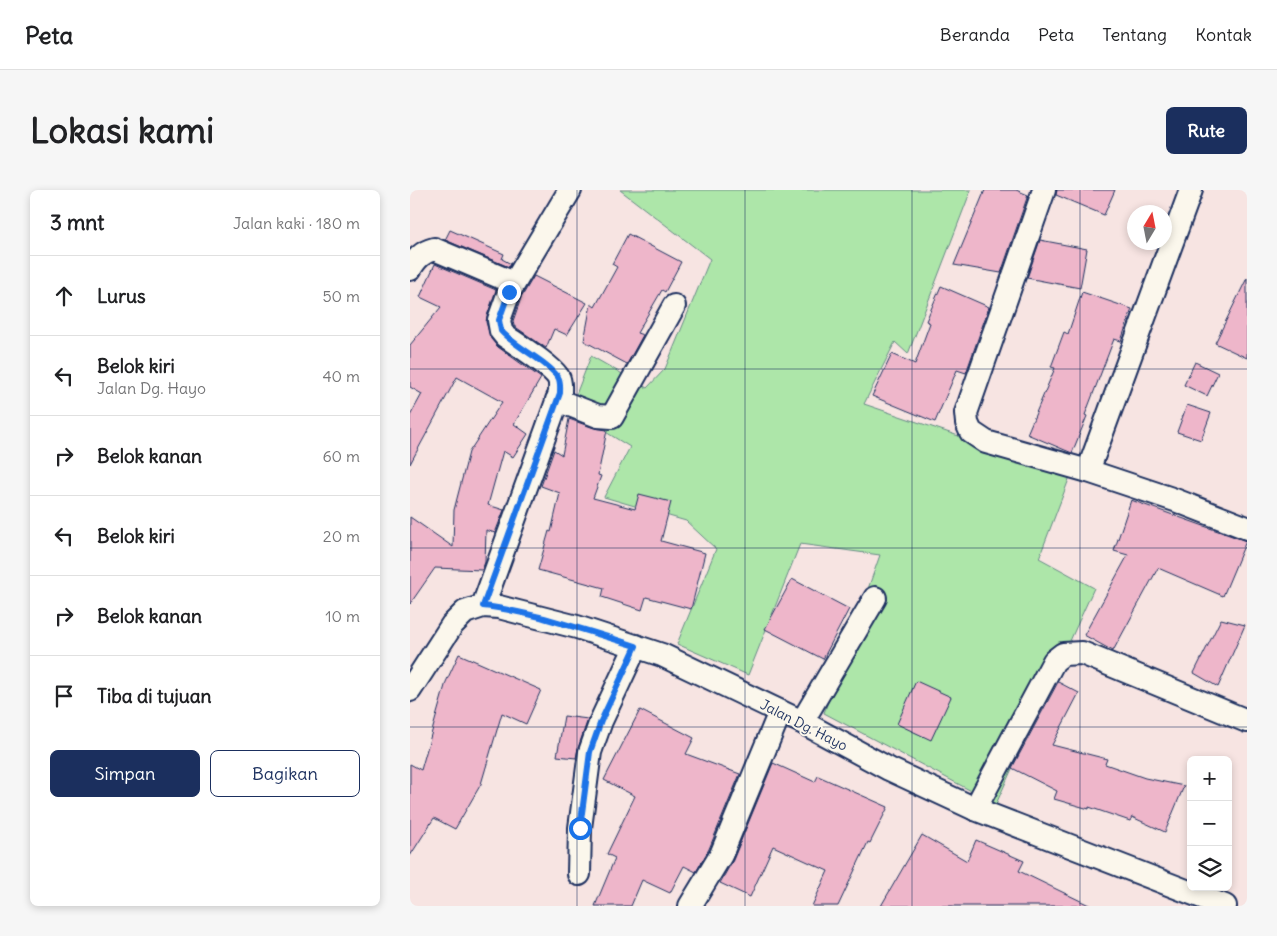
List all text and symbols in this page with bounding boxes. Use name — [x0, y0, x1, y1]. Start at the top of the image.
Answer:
text: Peta — [25, 20, 73, 50]
text: Beranda — [940, 23, 1010, 46]
text: Peta — [1038, 23, 1074, 46]
text: Tentang — [1102, 23, 1167, 46]
text: Kontak — [1195, 23, 1252, 46]
button: Rute — [1166, 107, 1247, 154]
text: Lokasi kami — [30, 108, 214, 152]
north arrow — [1127, 205, 1172, 250]
text: 3 mnt — [50, 209, 104, 236]
text: Jalan kaki · 180 m — [233, 213, 360, 233]
route end — [498, 281, 521, 304]
icon: ahead — [50, 282, 78, 310]
text: Lurus — [97, 284, 146, 308]
text: 50 m — [322, 286, 360, 306]
text: Belok kiri — [97, 354, 175, 378]
icon: left — [50, 362, 78, 390]
text: 40 m — [322, 366, 360, 386]
text: Jalan Dg. Hayo — [97, 378, 206, 398]
icon: right — [50, 442, 78, 470]
text: Belok kanan — [97, 444, 202, 468]
text: 60 m — [322, 446, 360, 466]
icon: left — [50, 522, 78, 550]
text: Belok kiri — [97, 524, 175, 548]
text: 20 m — [323, 526, 360, 546]
icon: right — [50, 602, 78, 630]
text: Belok kanan — [97, 604, 202, 628]
text: 10 m — [325, 606, 360, 626]
icon: arrive — [50, 682, 78, 710]
text: Tiba di tujuan — [97, 684, 212, 708]
street label: Jalan Dg. Hayo — [757, 695, 851, 755]
button: Simpan — [50, 750, 200, 797]
button: Bagikan — [210, 750, 360, 797]
map controls — [1187, 756, 1232, 891]
button: + — [1187, 756, 1232, 801]
button: − — [1187, 801, 1232, 846]
route start — [569, 817, 592, 840]
button: layers — [1187, 846, 1232, 891]

